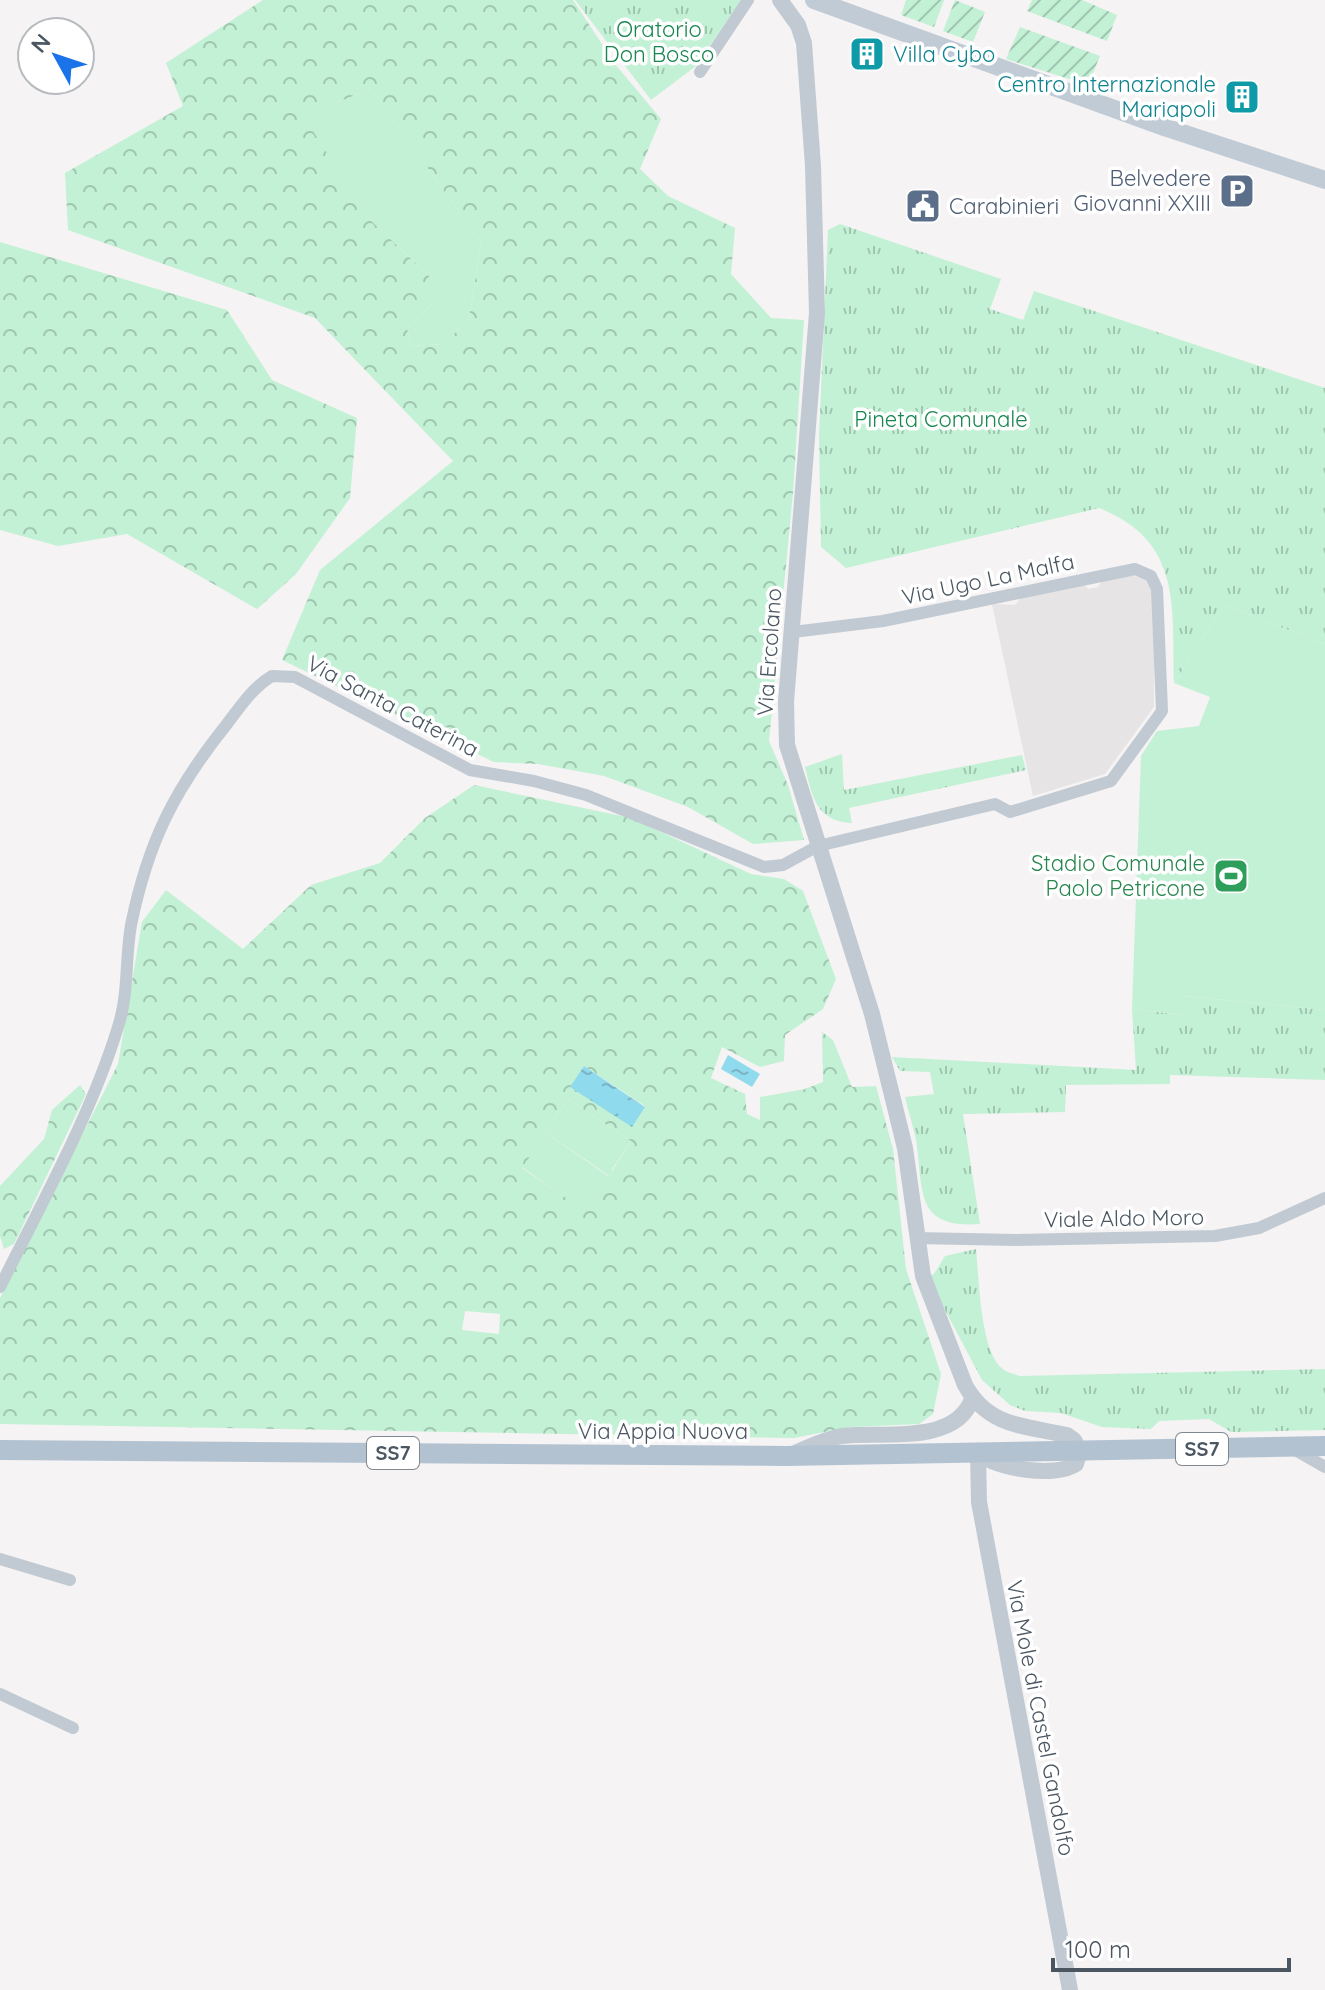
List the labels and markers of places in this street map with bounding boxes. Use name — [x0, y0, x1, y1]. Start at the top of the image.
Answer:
building icon: Villa Cybo — [848, 35, 886, 73]
place label: Villa Cybo — [893, 40, 995, 68]
place label: Centro Internazionale Mariapoli — [997, 70, 1216, 123]
building icon: Centro Internazionale Mariapoli — [1223, 78, 1261, 116]
place label: Belvedere Giovanni XXIII — [1074, 164, 1211, 217]
parking icon: Belvedere Giovanni XXIII — [1218, 172, 1256, 210]
public building icon: Carabinieri — [904, 187, 942, 225]
place label: Carabinieri — [949, 192, 1059, 220]
place label: Stadio Comunale Paolo Petricone — [1031, 849, 1205, 902]
sports icon: Stadio Comunale Paolo Petricone — [1212, 857, 1250, 895]

